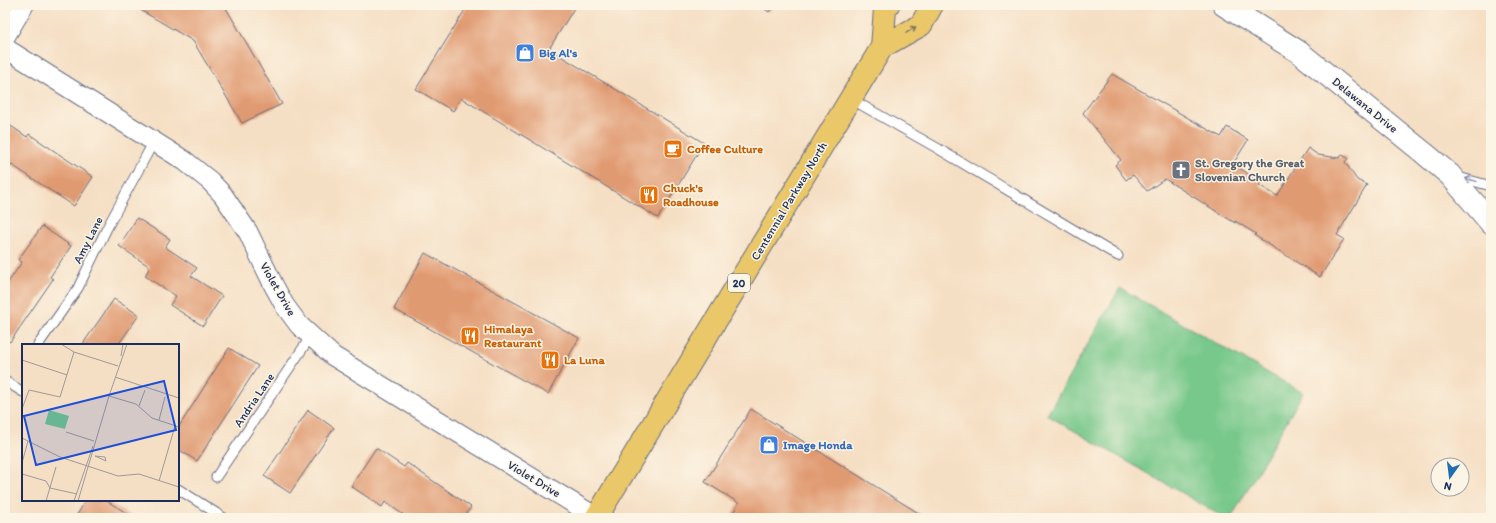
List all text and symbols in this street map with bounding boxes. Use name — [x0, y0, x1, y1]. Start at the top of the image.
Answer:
one-way arrow — [905, 26, 917, 34]
shop icon: Big Al's — [514, 42, 536, 64]
place label: Big Al's — [539, 46, 578, 61]
street label: Delawana Drive — [1329, 74, 1401, 136]
cafe icon: Coffee Culture — [662, 138, 684, 160]
street label: Centennial Parkway North — [748, 139, 830, 263]
place label: Coffee Culture — [687, 142, 763, 156]
place label: St. Gregory the Great Slovenian Church — [1195, 156, 1305, 184]
church icon: St. Gregory the Great Slovenian Church — [1170, 159, 1192, 181]
one-way arrow — [1464, 176, 1477, 183]
place label: Chuck's Roadhouse — [663, 181, 719, 209]
restaurant icon: Chuck's Roadhouse — [638, 184, 660, 206]
street label: Amy Lane — [70, 214, 106, 266]
street label: Violet Drive — [257, 260, 299, 319]
road number: 20 — [728, 274, 750, 292]
place label: Himalaya Restaurant — [484, 322, 542, 350]
restaurant icon: Himalaya Restaurant — [459, 325, 481, 347]
inset map — [22, 344, 179, 501]
restaurant icon: La Luna — [539, 349, 561, 371]
place label: La Luna — [564, 353, 605, 367]
street label: Andria Lane — [231, 370, 277, 430]
shop icon: Image Honda — [758, 434, 780, 456]
place label: Image Honda — [783, 438, 853, 453]
north arrow — [1430, 457, 1470, 497]
street label: Violet Drive — [505, 458, 563, 501]
text: N — [1443, 479, 1453, 493]

